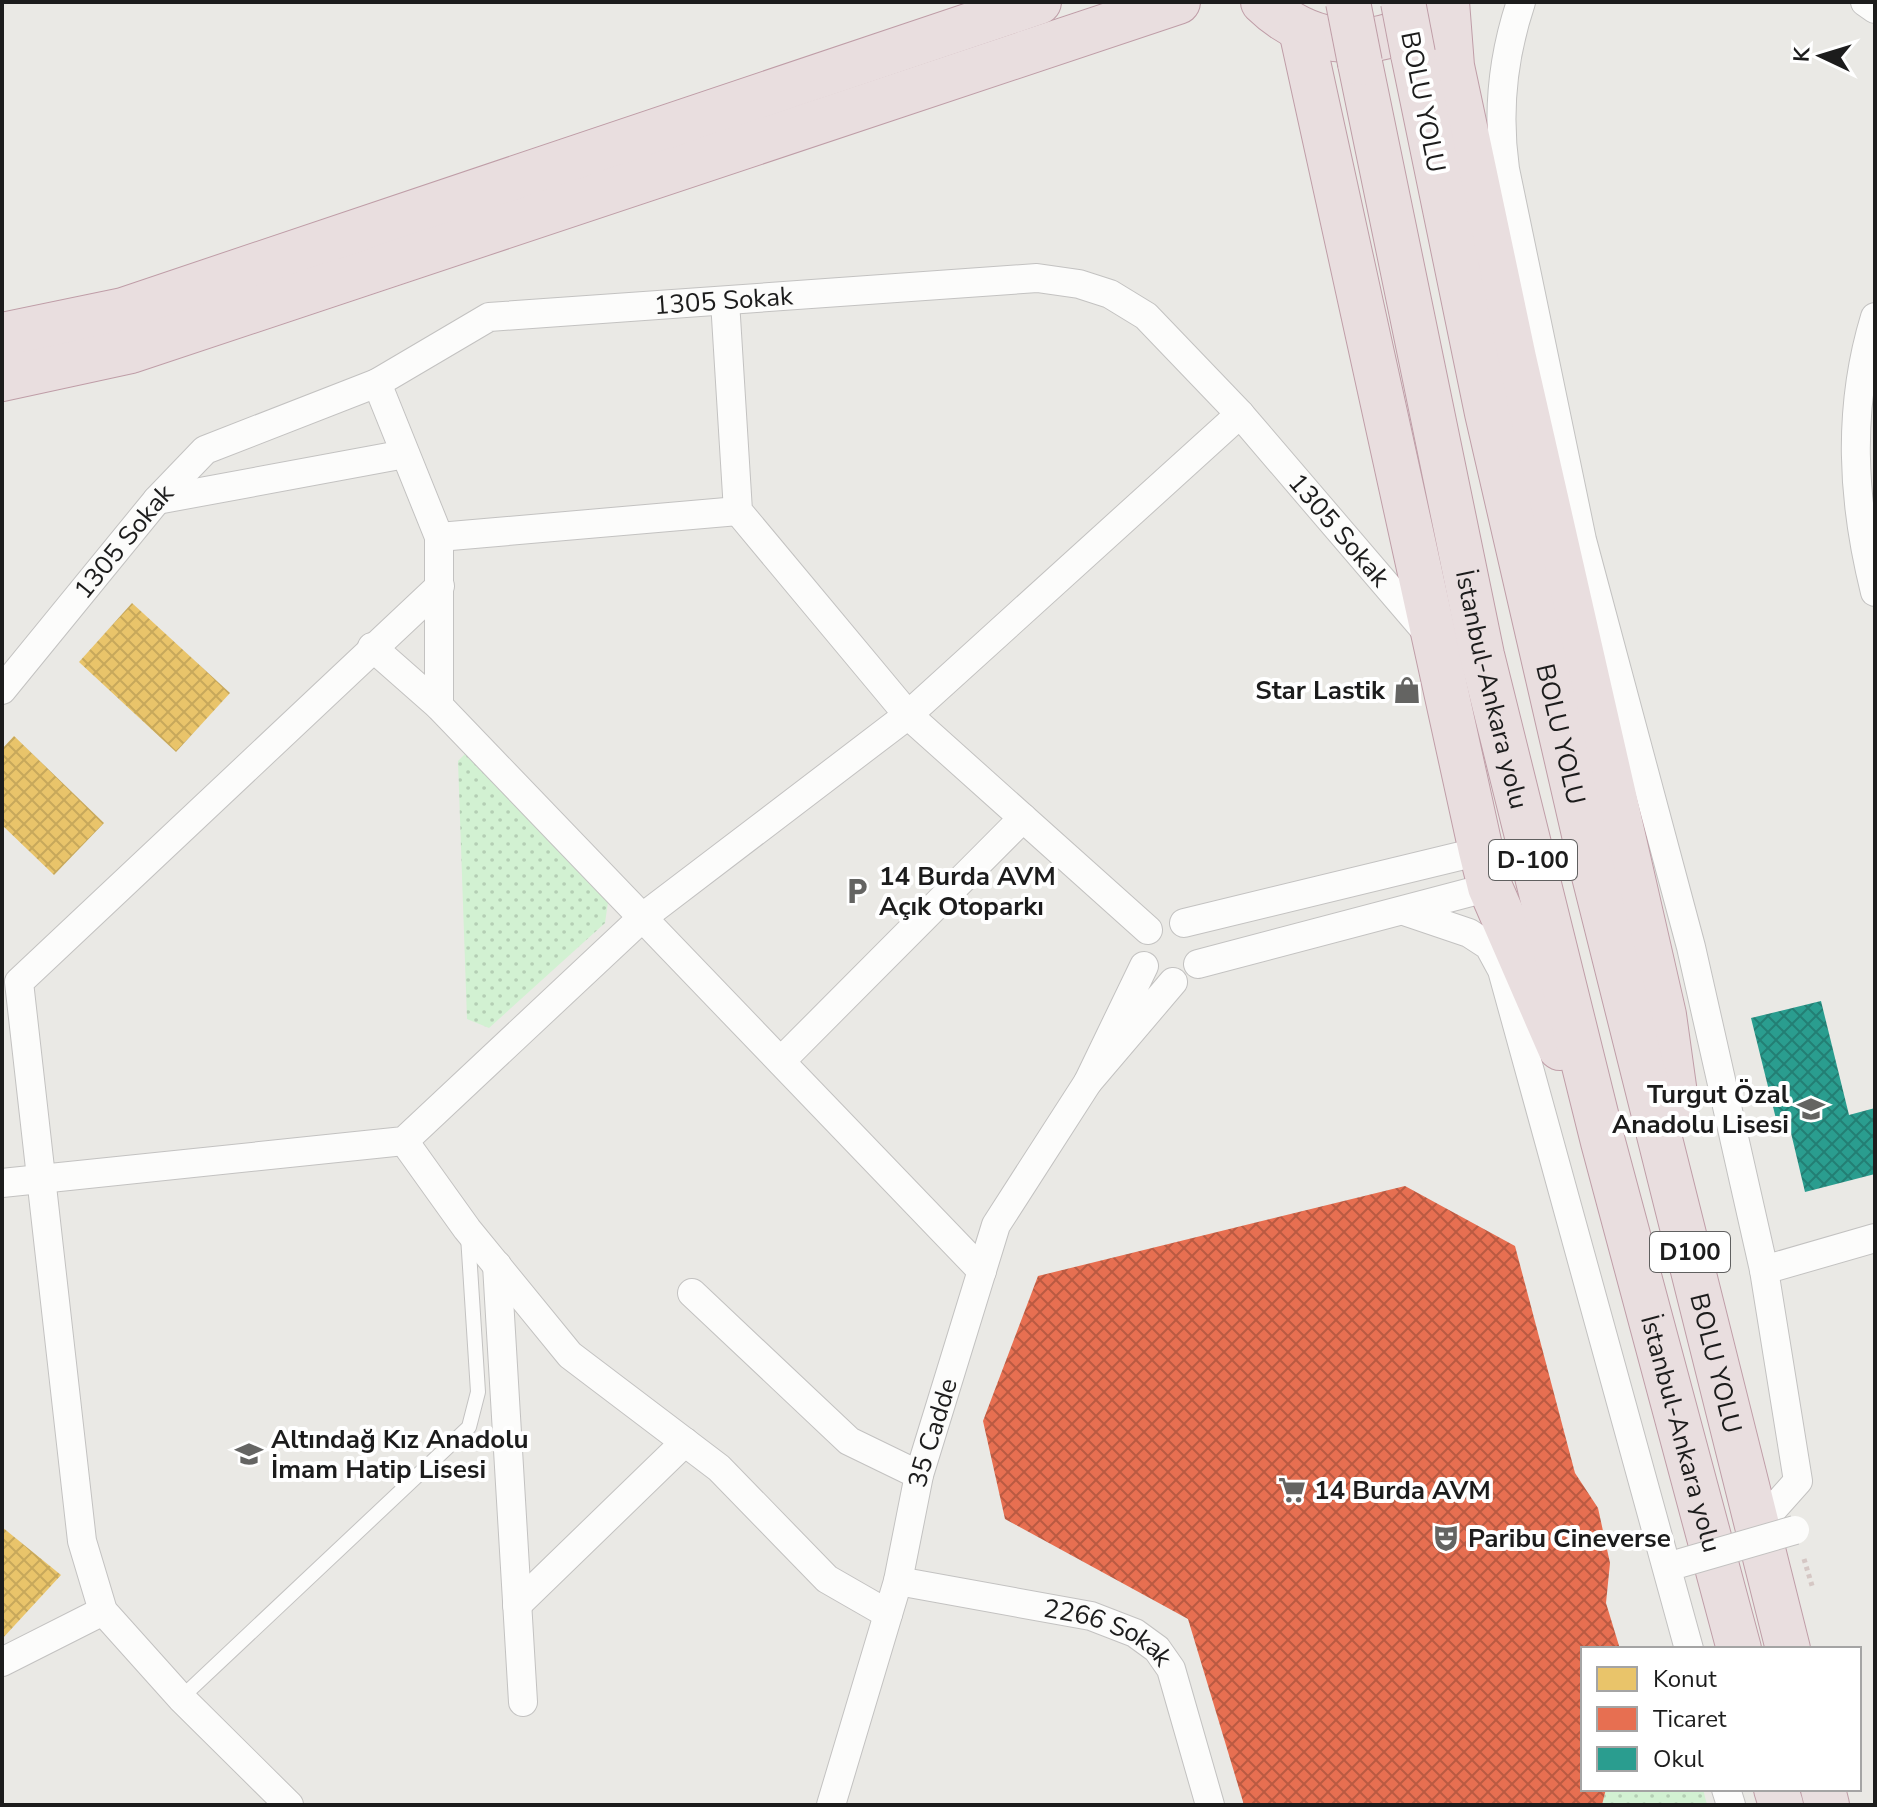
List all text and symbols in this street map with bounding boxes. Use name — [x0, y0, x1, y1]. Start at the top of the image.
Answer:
north arrow — [1781, 16, 1861, 96]
street label: BOLU YOLU — [1392, 28, 1454, 176]
text: K — [1787, 45, 1818, 63]
street label: 1305 Sokak — [653, 278, 795, 323]
street label: 1305 Sokak — [1281, 466, 1398, 595]
street label: 1305 Sokak — [66, 475, 182, 606]
street label: İstanbul-Ankara yolu — [1447, 567, 1537, 812]
street label: BOLU YOLU — [1528, 660, 1594, 808]
place label: Star Lastik — [1255, 673, 1386, 708]
shop icon: Star Lastik — [1392, 675, 1422, 705]
road number: D-100 — [1489, 840, 1577, 880]
place label: 14 Burda AVM Açık Otoparkı — [879, 859, 1056, 924]
parking icon: 14 Burda AVM Açık Otoparkı — [842, 876, 872, 906]
place label: Turgut Özal Anadolu Lisesi — [1612, 1077, 1790, 1142]
school or university icon: Turgut Özal Anadolu Lisesi — [1796, 1094, 1826, 1124]
road number: D100 — [1650, 1232, 1730, 1272]
street label: BOLU YOLU — [1682, 1289, 1751, 1437]
street label: İstanbul-Ankara yolu — [1633, 1311, 1730, 1556]
street label: 35 Cadde — [899, 1374, 965, 1491]
place label: Altındağ Kız Anadolu İmam Hatip Lisesi — [271, 1422, 529, 1487]
school or university icon: Altındağ Kız Anadolu İmam Hatip Lisesi — [234, 1439, 264, 1469]
place label: 14 Burda AVM — [1314, 1473, 1491, 1508]
supermarket icon: 14 Burda AVM — [1277, 1475, 1307, 1505]
place label: Paribu Cineverse — [1468, 1521, 1671, 1556]
theatre icon: Paribu Cineverse — [1431, 1523, 1461, 1553]
street label: 2266 Sokak — [1041, 1590, 1182, 1674]
legend — [1581, 1647, 1861, 1791]
text: Konut — [1653, 1663, 1717, 1695]
text: Ticaret — [1653, 1703, 1727, 1735]
text: Okul — [1653, 1743, 1704, 1775]

